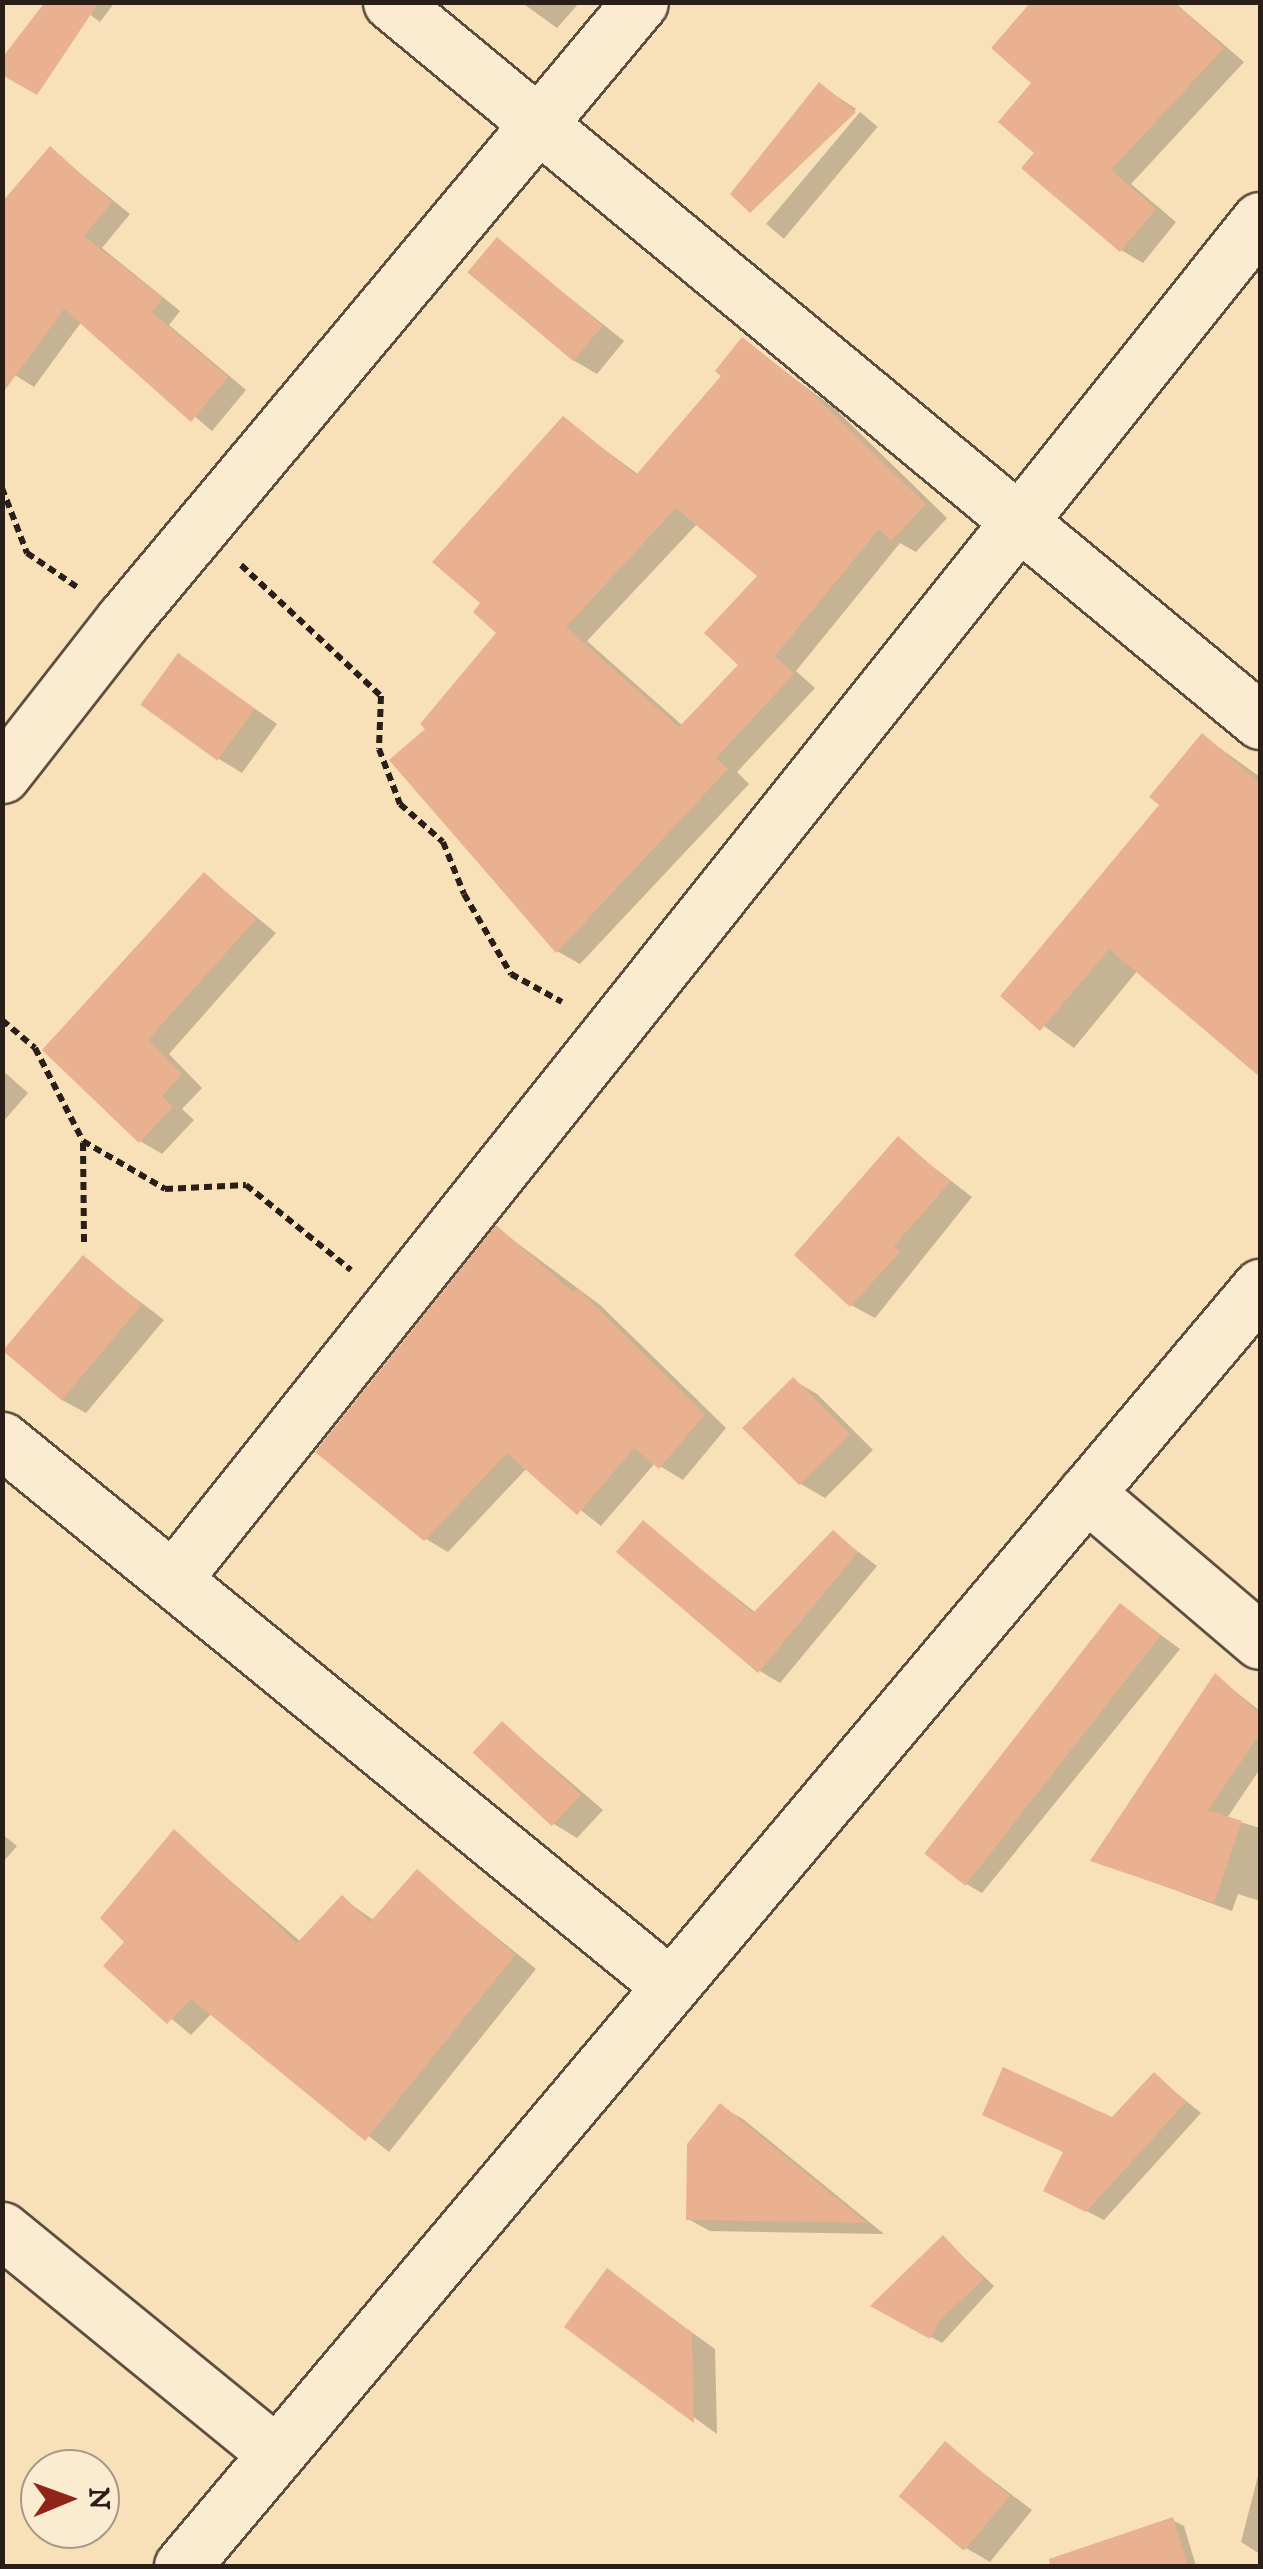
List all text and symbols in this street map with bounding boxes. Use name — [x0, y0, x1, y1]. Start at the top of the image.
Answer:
north arrow — [20, 2449, 120, 2549]
text: N — [81, 2487, 116, 2510]

